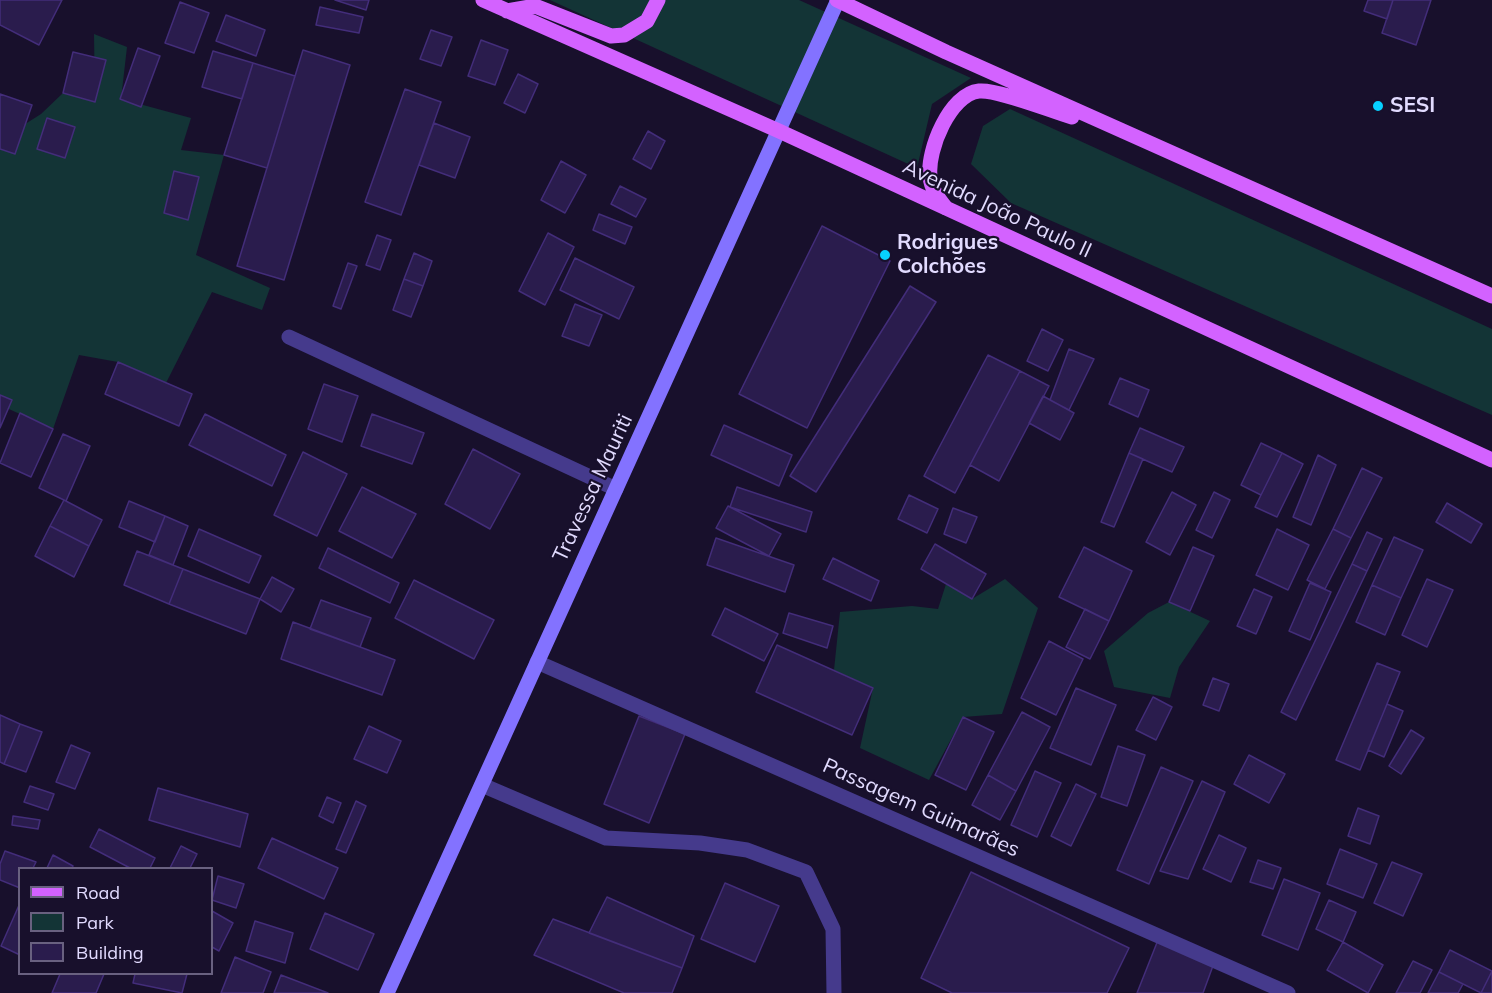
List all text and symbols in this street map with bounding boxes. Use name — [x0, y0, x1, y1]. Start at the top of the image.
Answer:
place label: SESI — [1390, 93, 1435, 119]
marker: SESI — [1371, 99, 1385, 113]
street label: Avenida João Paulo II — [899, 154, 1095, 264]
place label: Rodrigues Colchões — [897, 230, 998, 280]
marker: Rodrigues Colchões — [878, 248, 892, 262]
street label: Travessa Mauriti — [548, 410, 638, 566]
street label: Passagem Guimarães — [819, 753, 1023, 863]
legend — [18, 867, 213, 975]
text: Road — [76, 881, 120, 904]
text: Park — [76, 911, 114, 934]
text: Building — [76, 941, 144, 964]

